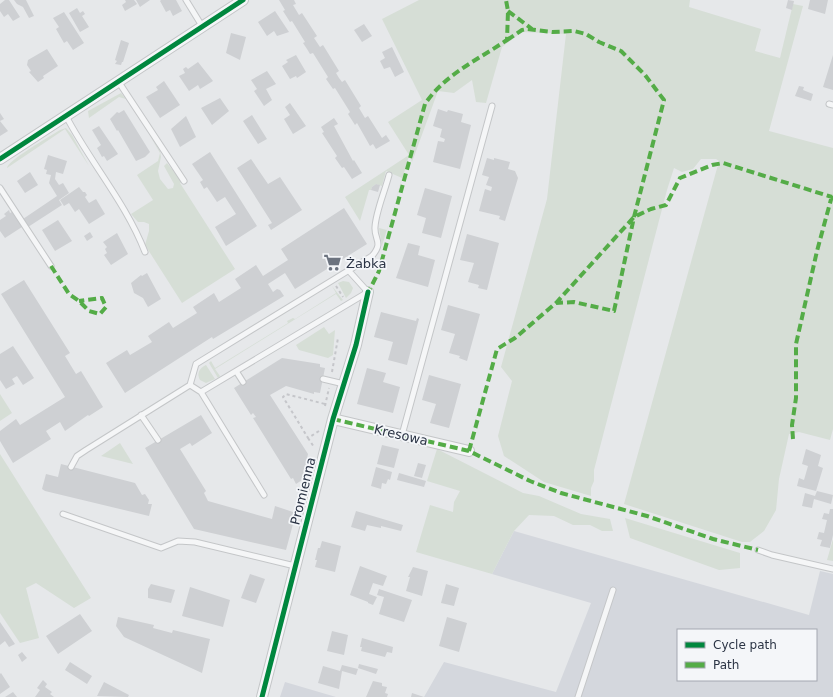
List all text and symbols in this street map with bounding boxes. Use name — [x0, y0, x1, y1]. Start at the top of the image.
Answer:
supermarket icon: Żabka — [323, 253, 343, 273]
place label: Żabka — [346, 256, 386, 271]
street label: Kresowa — [373, 422, 429, 448]
street label: Promienna — [287, 456, 319, 526]
legend — [677, 629, 817, 681]
text: Cycle path — [713, 638, 777, 652]
text: Path — [713, 658, 739, 672]

